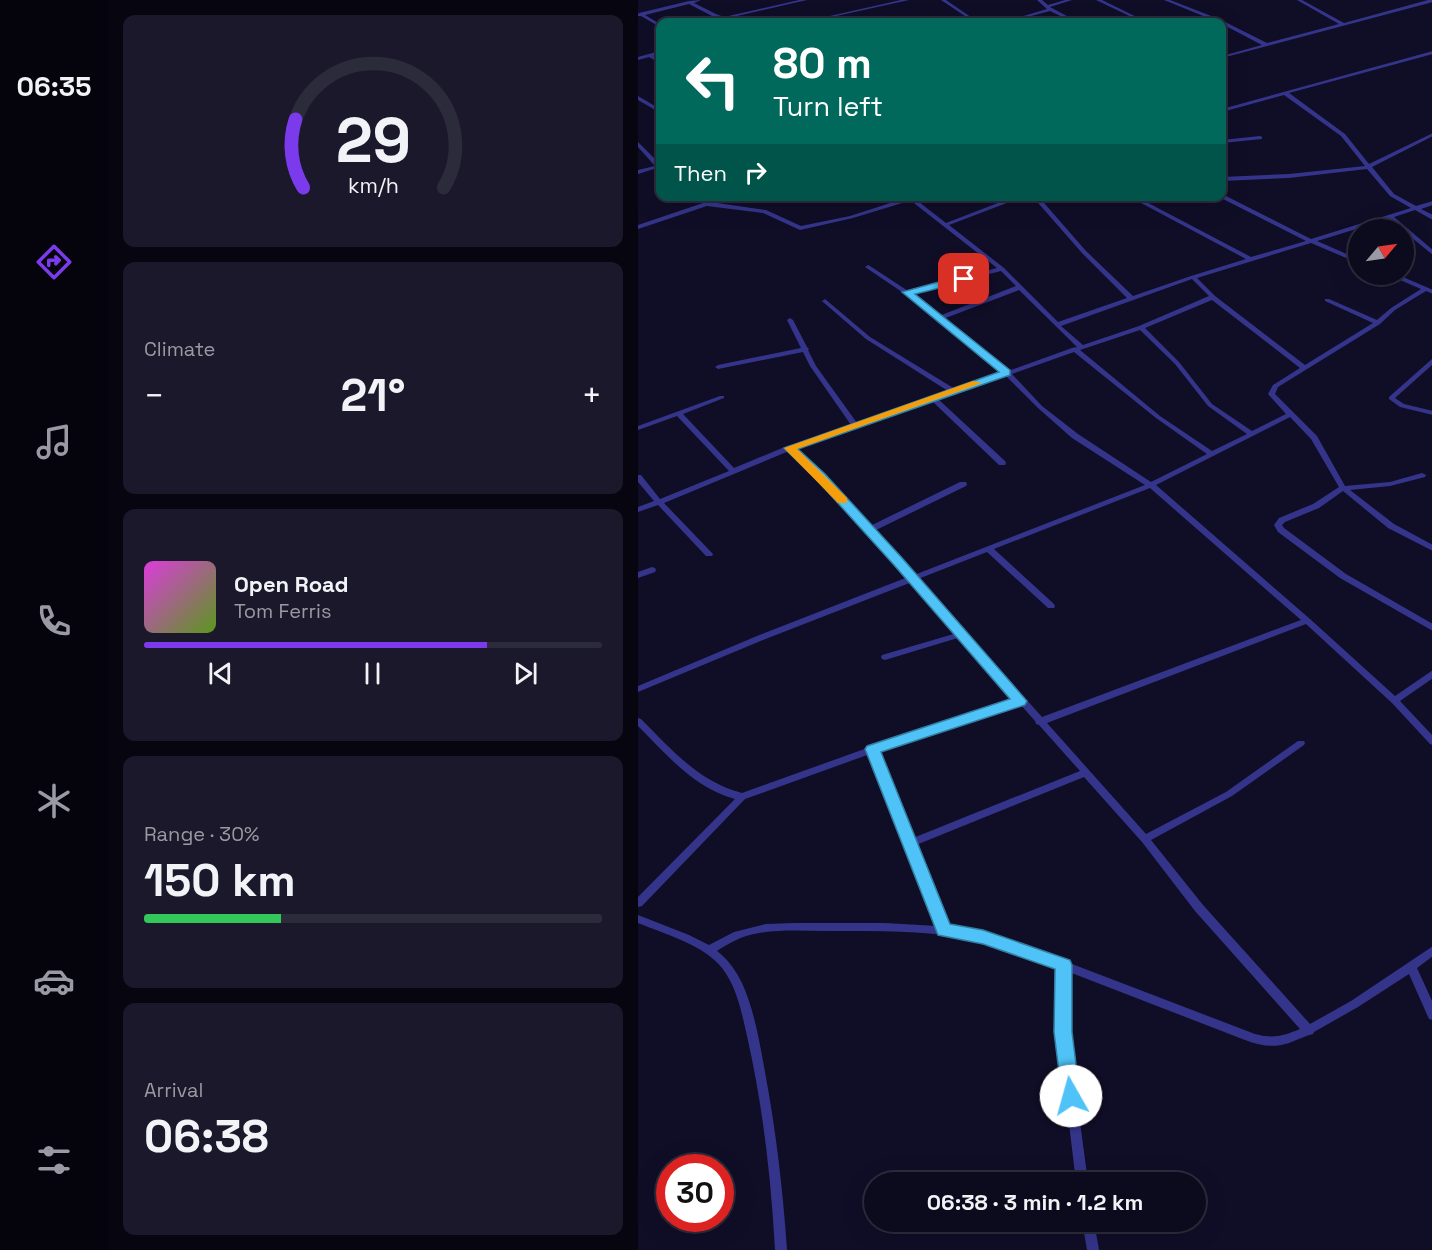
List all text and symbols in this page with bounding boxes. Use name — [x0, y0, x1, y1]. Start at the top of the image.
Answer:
text: 80 m — [773, 37, 872, 90]
icon: left — [674, 42, 752, 120]
text: 06:35 — [17, 69, 91, 104]
text: Turn left — [773, 89, 883, 124]
text: 29 — [335, 101, 411, 180]
icon: right — [739, 156, 772, 189]
text: Then — [674, 159, 727, 187]
text: km/h — [347, 172, 399, 199]
north arrow — [1348, 219, 1414, 285]
map controls — [1348, 219, 1414, 285]
icon: directions — [33, 241, 75, 283]
pin — [938, 253, 989, 304]
icon: arrive — [947, 262, 980, 295]
text: Climate — [144, 336, 215, 362]
text: 21° — [341, 367, 405, 424]
text: − — [144, 375, 164, 417]
text: + — [582, 375, 602, 417]
icon: music — [33, 421, 75, 463]
text: Open Road — [234, 570, 349, 598]
text: Tom Ferris — [234, 598, 332, 624]
icon: phone — [33, 600, 75, 642]
icon: previous — [204, 657, 237, 690]
icon: pause — [356, 657, 389, 690]
icon: next — [509, 657, 542, 690]
icon: climate — [33, 780, 75, 822]
text: Range · 30% — [144, 821, 259, 847]
text: 150 km — [144, 852, 296, 909]
icon: car — [33, 960, 75, 1002]
position arrow — [1039, 1064, 1103, 1128]
text: Arrival — [144, 1077, 203, 1103]
text: 06:38 — [144, 1108, 269, 1165]
icon: filters — [33, 1139, 75, 1181]
speed limit sign: 30 — [656, 1154, 734, 1232]
text: 06:38 · 3 min · 1.2 km — [927, 1188, 1143, 1216]

